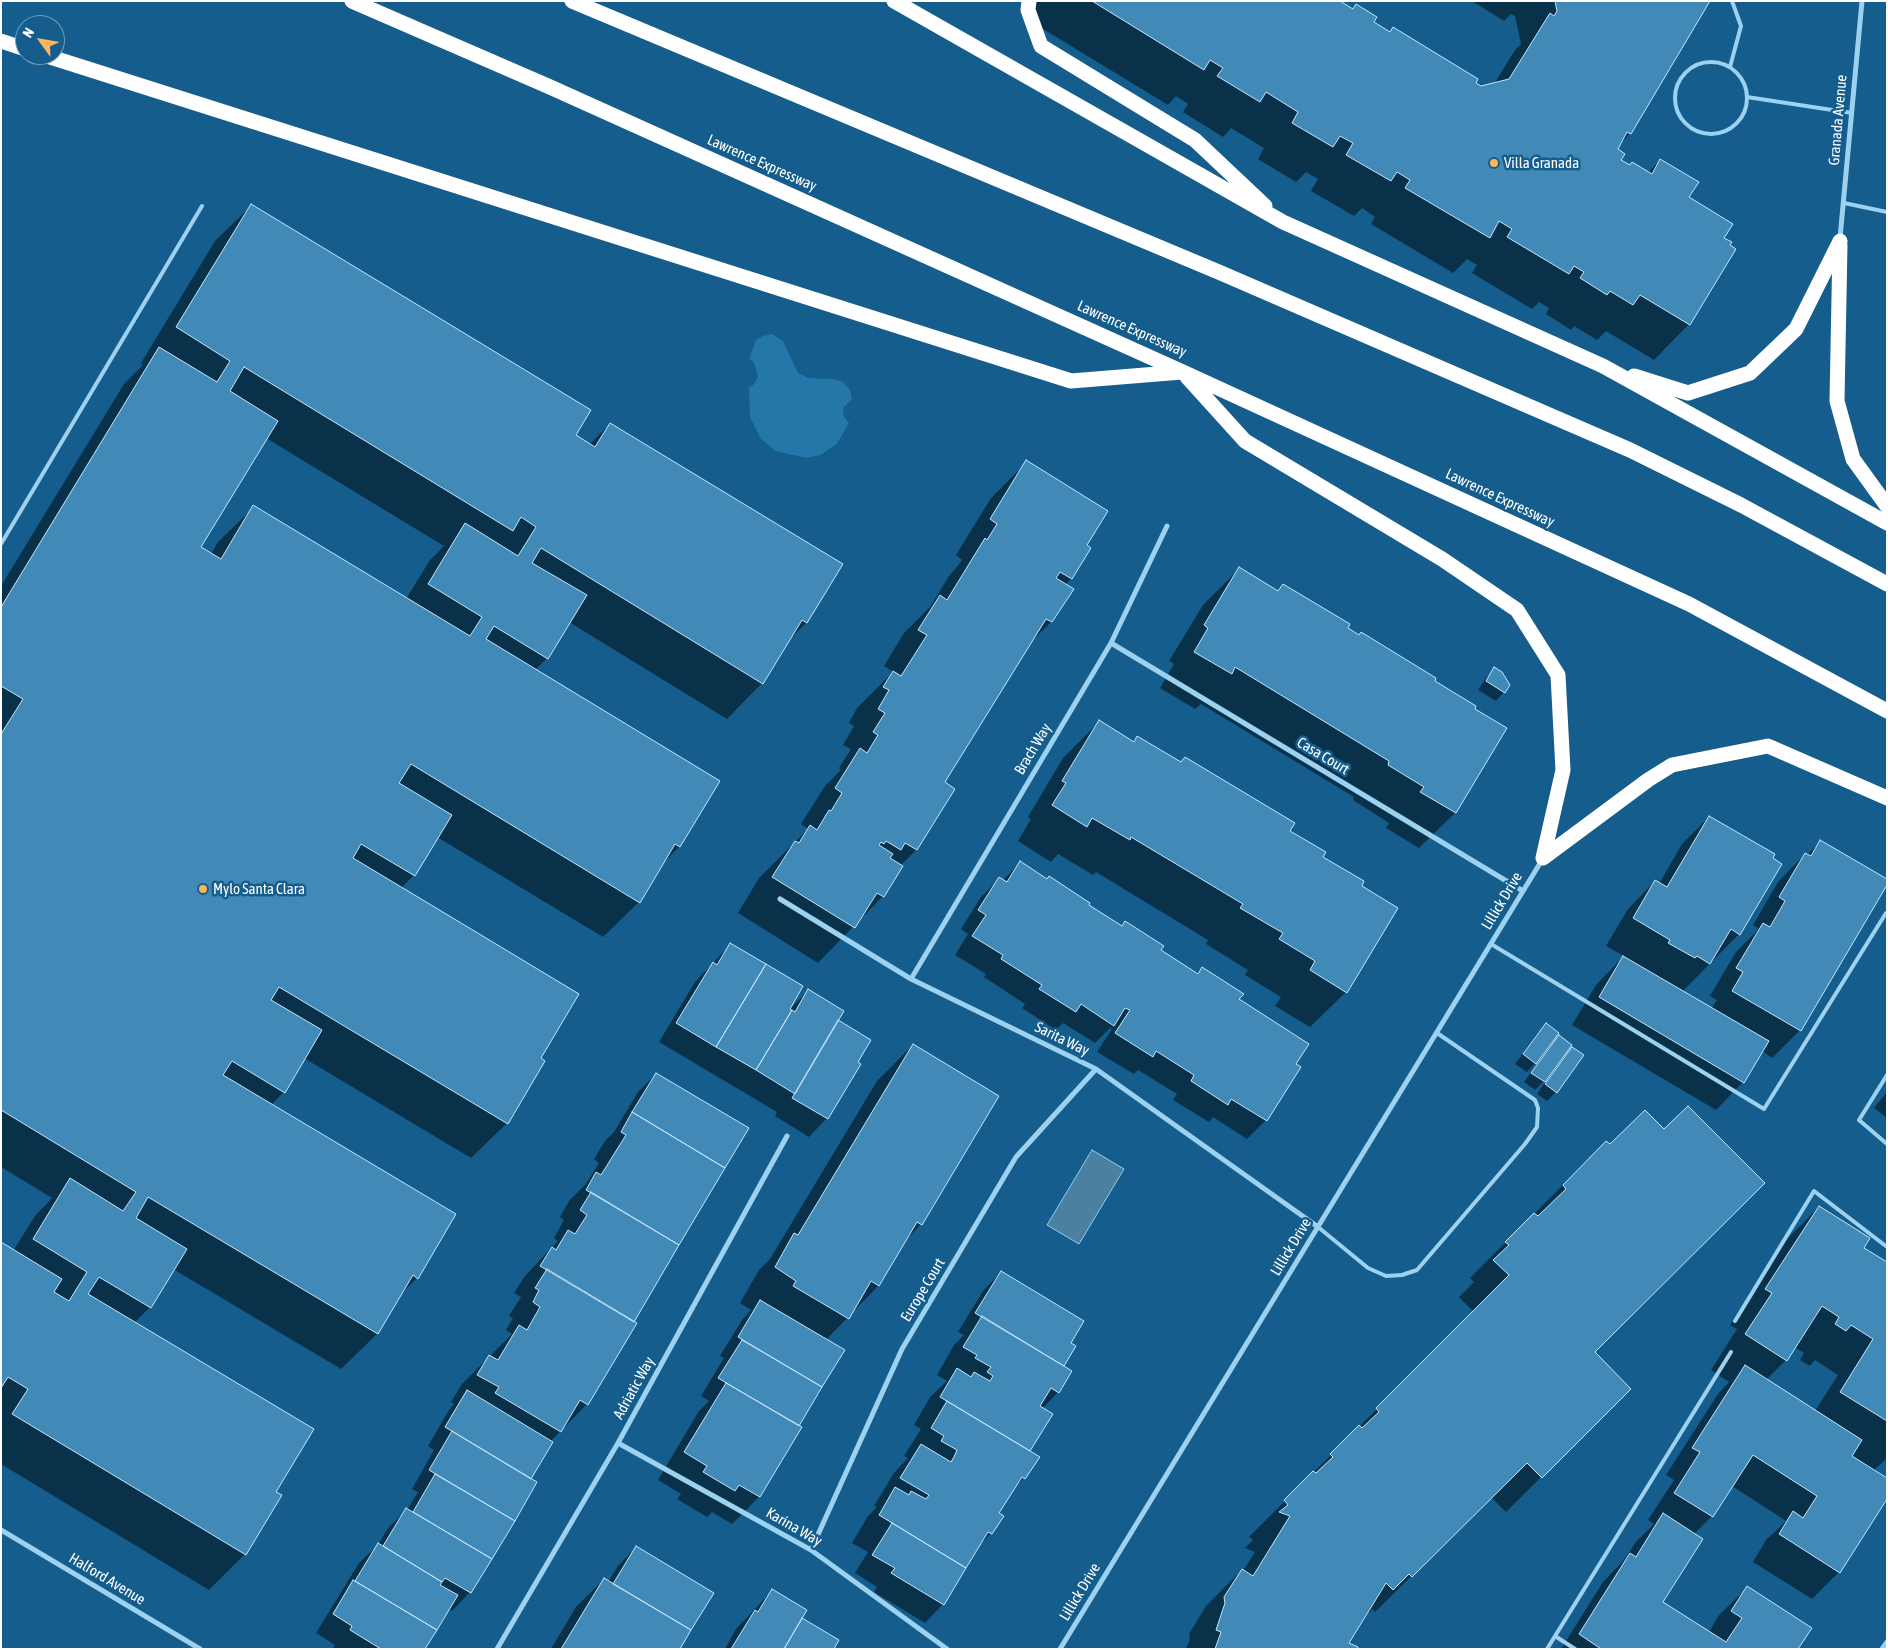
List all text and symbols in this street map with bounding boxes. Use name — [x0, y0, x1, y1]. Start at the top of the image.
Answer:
north arrow — [15, 15, 65, 65]
text: N — [19, 25, 37, 40]
street label: Granada Avenue — [1825, 74, 1851, 166]
street label: Lawrence Expressway — [704, 131, 820, 195]
place label: Villa Granada — [1504, 154, 1579, 172]
marker: Villa Granada — [1488, 157, 1500, 169]
street label: Lawrence Expressway — [1074, 297, 1190, 361]
street label: Lawrence Expressway — [1443, 465, 1557, 531]
street label: Brach Way — [1011, 720, 1055, 778]
street label: Casa Court — [1294, 733, 1352, 779]
street label: Lillick Drive — [1478, 869, 1526, 933]
place label: Mylo Santa Clara — [213, 880, 305, 898]
marker: Mylo Santa Clara — [197, 883, 209, 895]
street label: Sarita Way — [1032, 1018, 1092, 1060]
street label: Lillick Drive — [1267, 1215, 1315, 1279]
street label: Europe Court — [897, 1255, 949, 1325]
street label: Adriatic Way — [610, 1354, 658, 1422]
street label: Karina Way — [763, 1504, 825, 1550]
street label: Halford Avenue — [66, 1549, 148, 1609]
street label: Lillick Drive — [1056, 1560, 1104, 1624]

